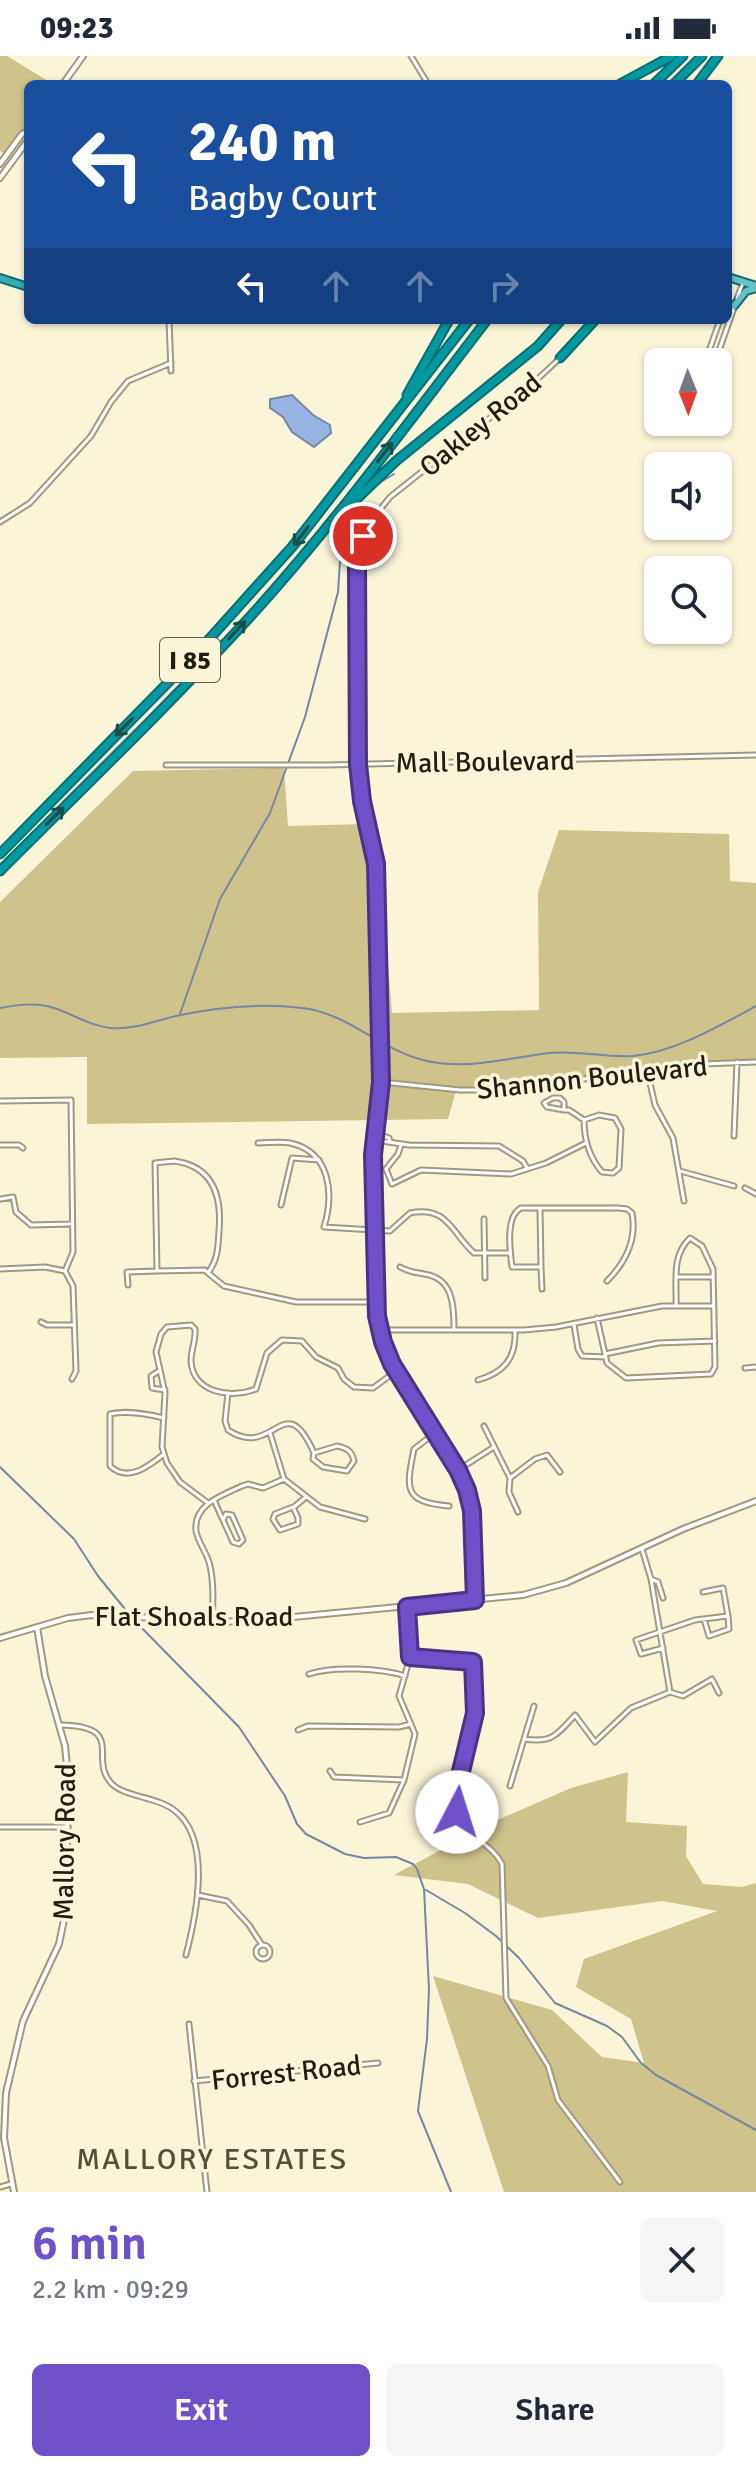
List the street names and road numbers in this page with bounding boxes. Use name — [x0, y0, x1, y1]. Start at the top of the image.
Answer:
street label: Oakley Road — [413, 365, 548, 484]
road number: I 85 — [160, 638, 220, 682]
street label: Mall Boulevard — [395, 743, 575, 781]
street label: Shannon Boulevard — [475, 1049, 709, 1107]
street label: Flat Shoals Road — [95, 1600, 293, 1634]
street label: Mallory Road — [47, 1763, 83, 1921]
street label: Forrest Road — [209, 2048, 363, 2098]

